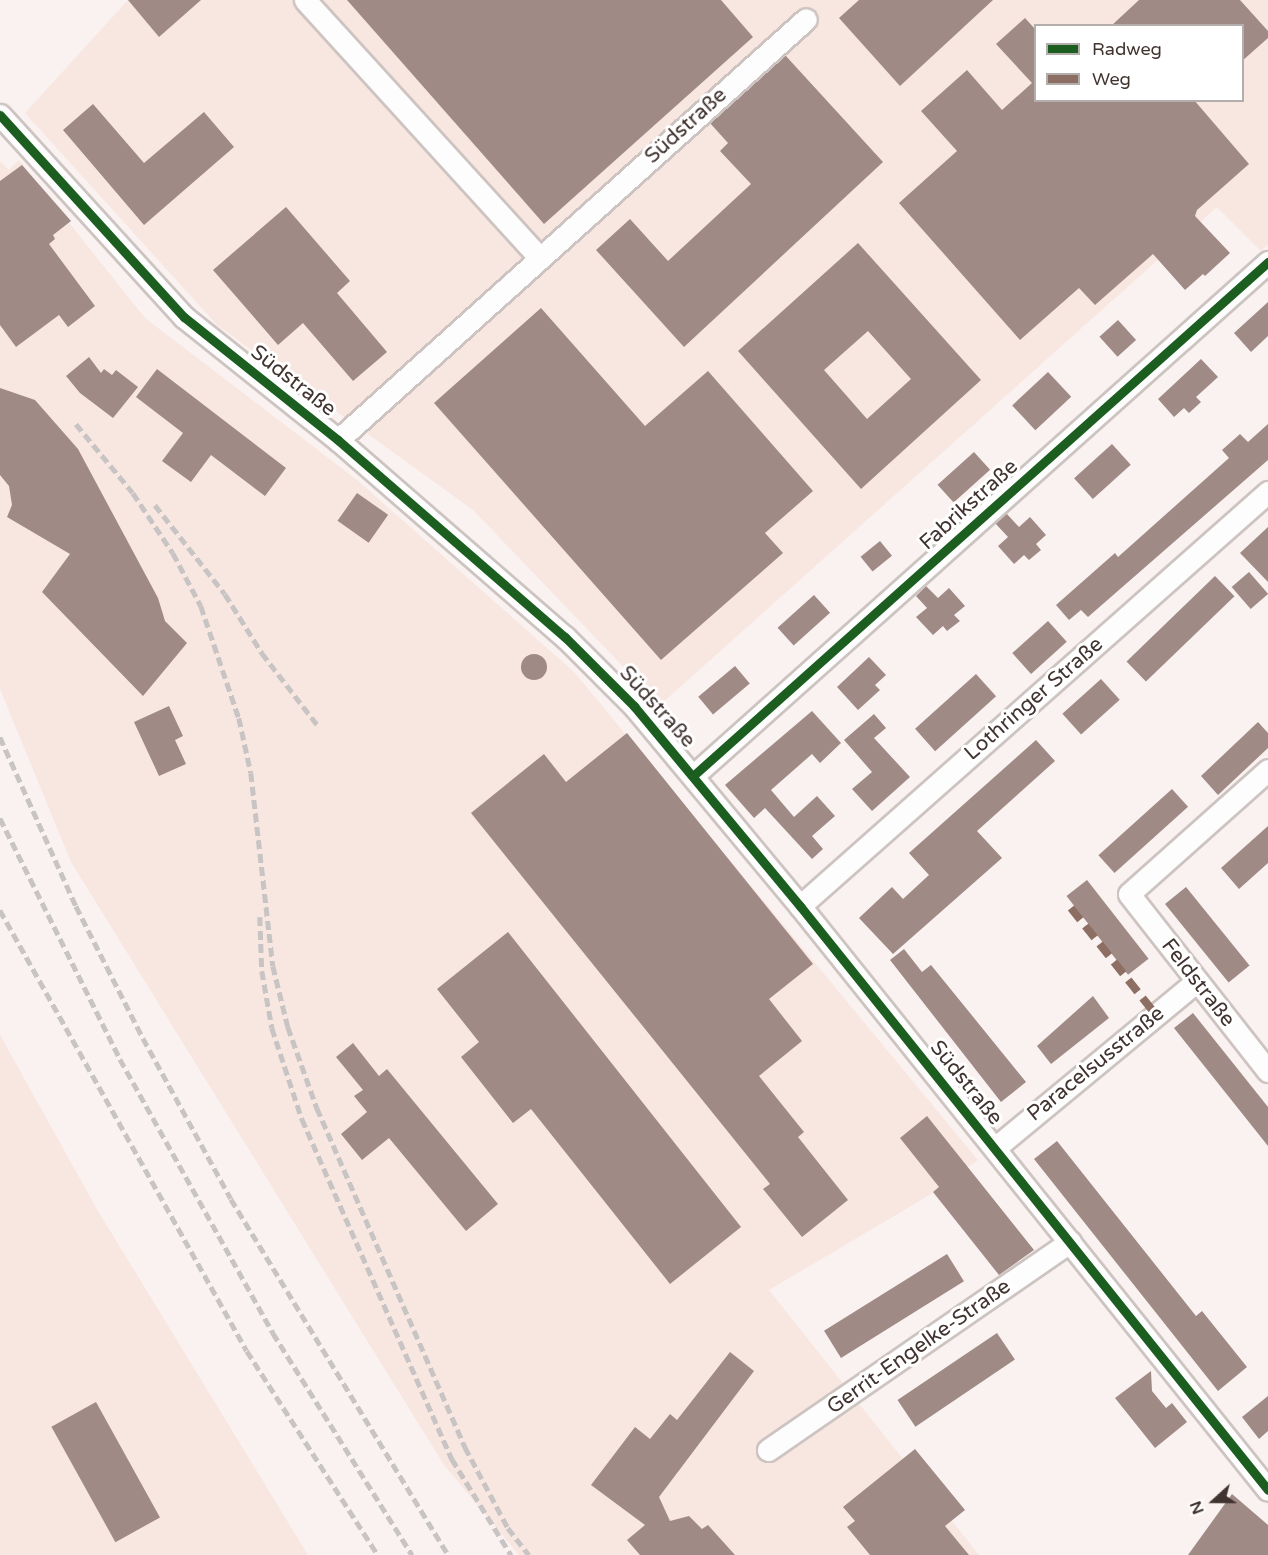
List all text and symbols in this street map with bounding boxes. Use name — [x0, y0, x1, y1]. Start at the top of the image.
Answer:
legend — [1034, 24, 1244, 102]
text: Radweg — [1092, 38, 1162, 60]
text: Weg — [1092, 68, 1131, 90]
street label: Südstraße — [640, 83, 732, 169]
street label: Südstraße — [245, 340, 341, 422]
street label: Fabrikstraße — [915, 454, 1023, 556]
street label: Lothringer Straße — [960, 632, 1108, 766]
street label: Südstraße — [614, 661, 700, 753]
street label: Feldstraße — [1156, 934, 1240, 1032]
street label: Paracelsusstraße — [1022, 1001, 1170, 1127]
street label: Südstraße — [924, 1036, 1008, 1130]
street label: Gerrit-Engelke-Straße — [822, 1274, 1016, 1420]
north arrow — [1184, 1471, 1244, 1531]
text: N — [1186, 1498, 1209, 1517]

